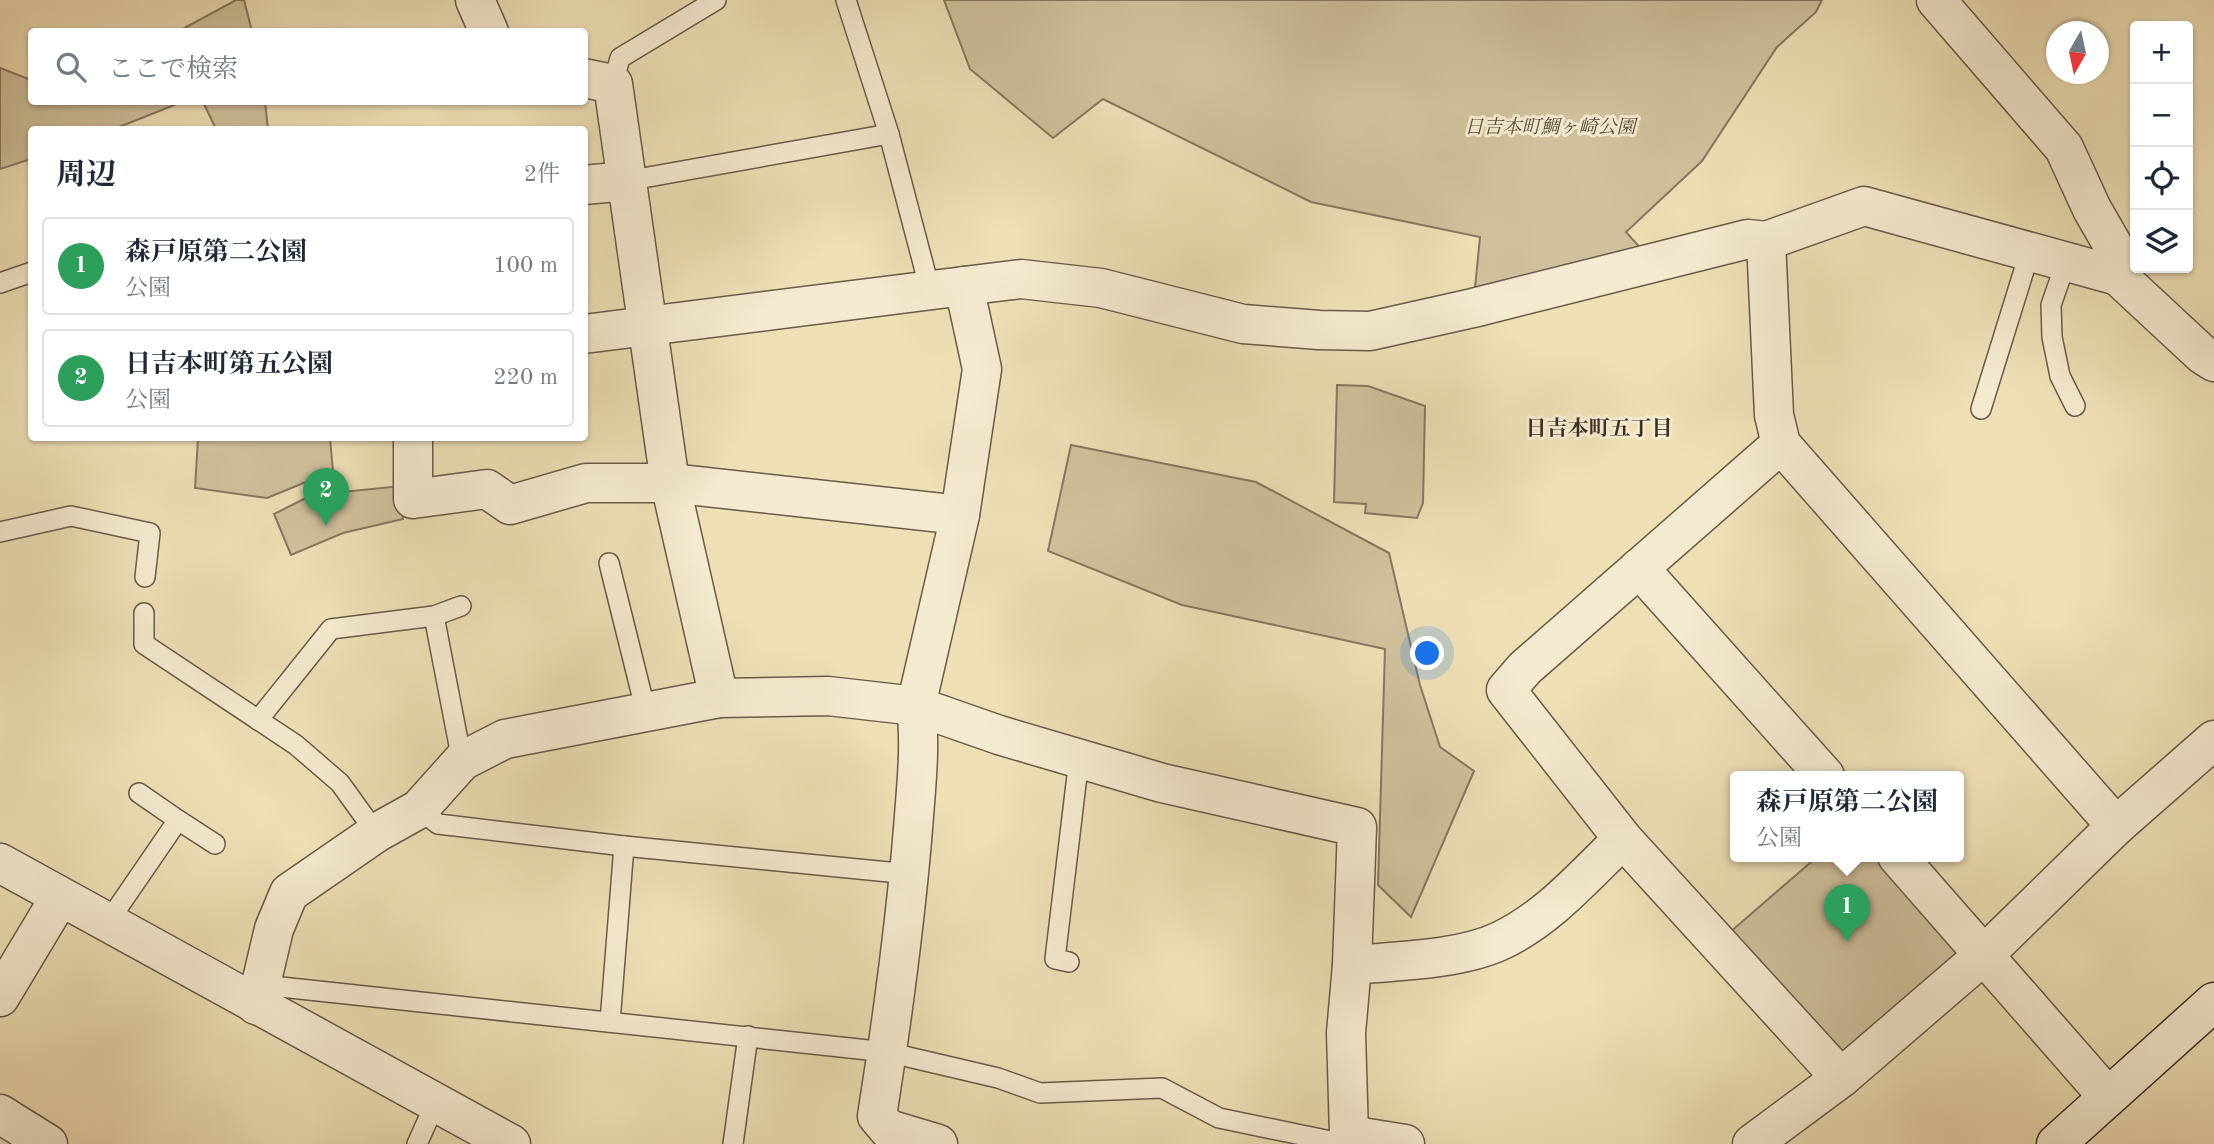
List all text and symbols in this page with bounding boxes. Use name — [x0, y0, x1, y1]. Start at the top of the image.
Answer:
north arrow — [2046, 21, 2109, 84]
map controls — [2130, 21, 2193, 273]
button: + — [2130, 21, 2193, 84]
search box — [28, 28, 588, 105]
icon: search — [52, 48, 90, 86]
text: ここで検索 — [108, 57, 238, 83]
button: − — [2130, 84, 2193, 147]
park label: 日吉本町鯛ヶ崎公園 — [1464, 117, 1638, 138]
button: locate — [2130, 147, 2193, 210]
text: 周辺 — [56, 161, 116, 191]
text: 2件 — [524, 163, 560, 186]
button: layers — [2130, 210, 2193, 273]
text: 森戸原第二公園 — [125, 240, 307, 266]
text: 1 — [74, 254, 88, 277]
text: 100 m — [493, 254, 558, 277]
text: 公園 — [125, 277, 171, 300]
text: 日吉本町第五公園 — [125, 352, 333, 378]
text: 2 — [74, 366, 88, 389]
text: 220 m — [493, 366, 558, 389]
text: 公園 — [125, 389, 171, 412]
district label: 日吉本町五丁目 — [1526, 417, 1673, 440]
pin: 2 — [303, 468, 349, 526]
your location — [1410, 636, 1444, 670]
popup — [1730, 771, 1964, 862]
text: 森戸原第二公園 — [1756, 790, 1938, 816]
text: 公園 — [1756, 827, 1802, 850]
pin: 1 — [1824, 884, 1870, 942]

